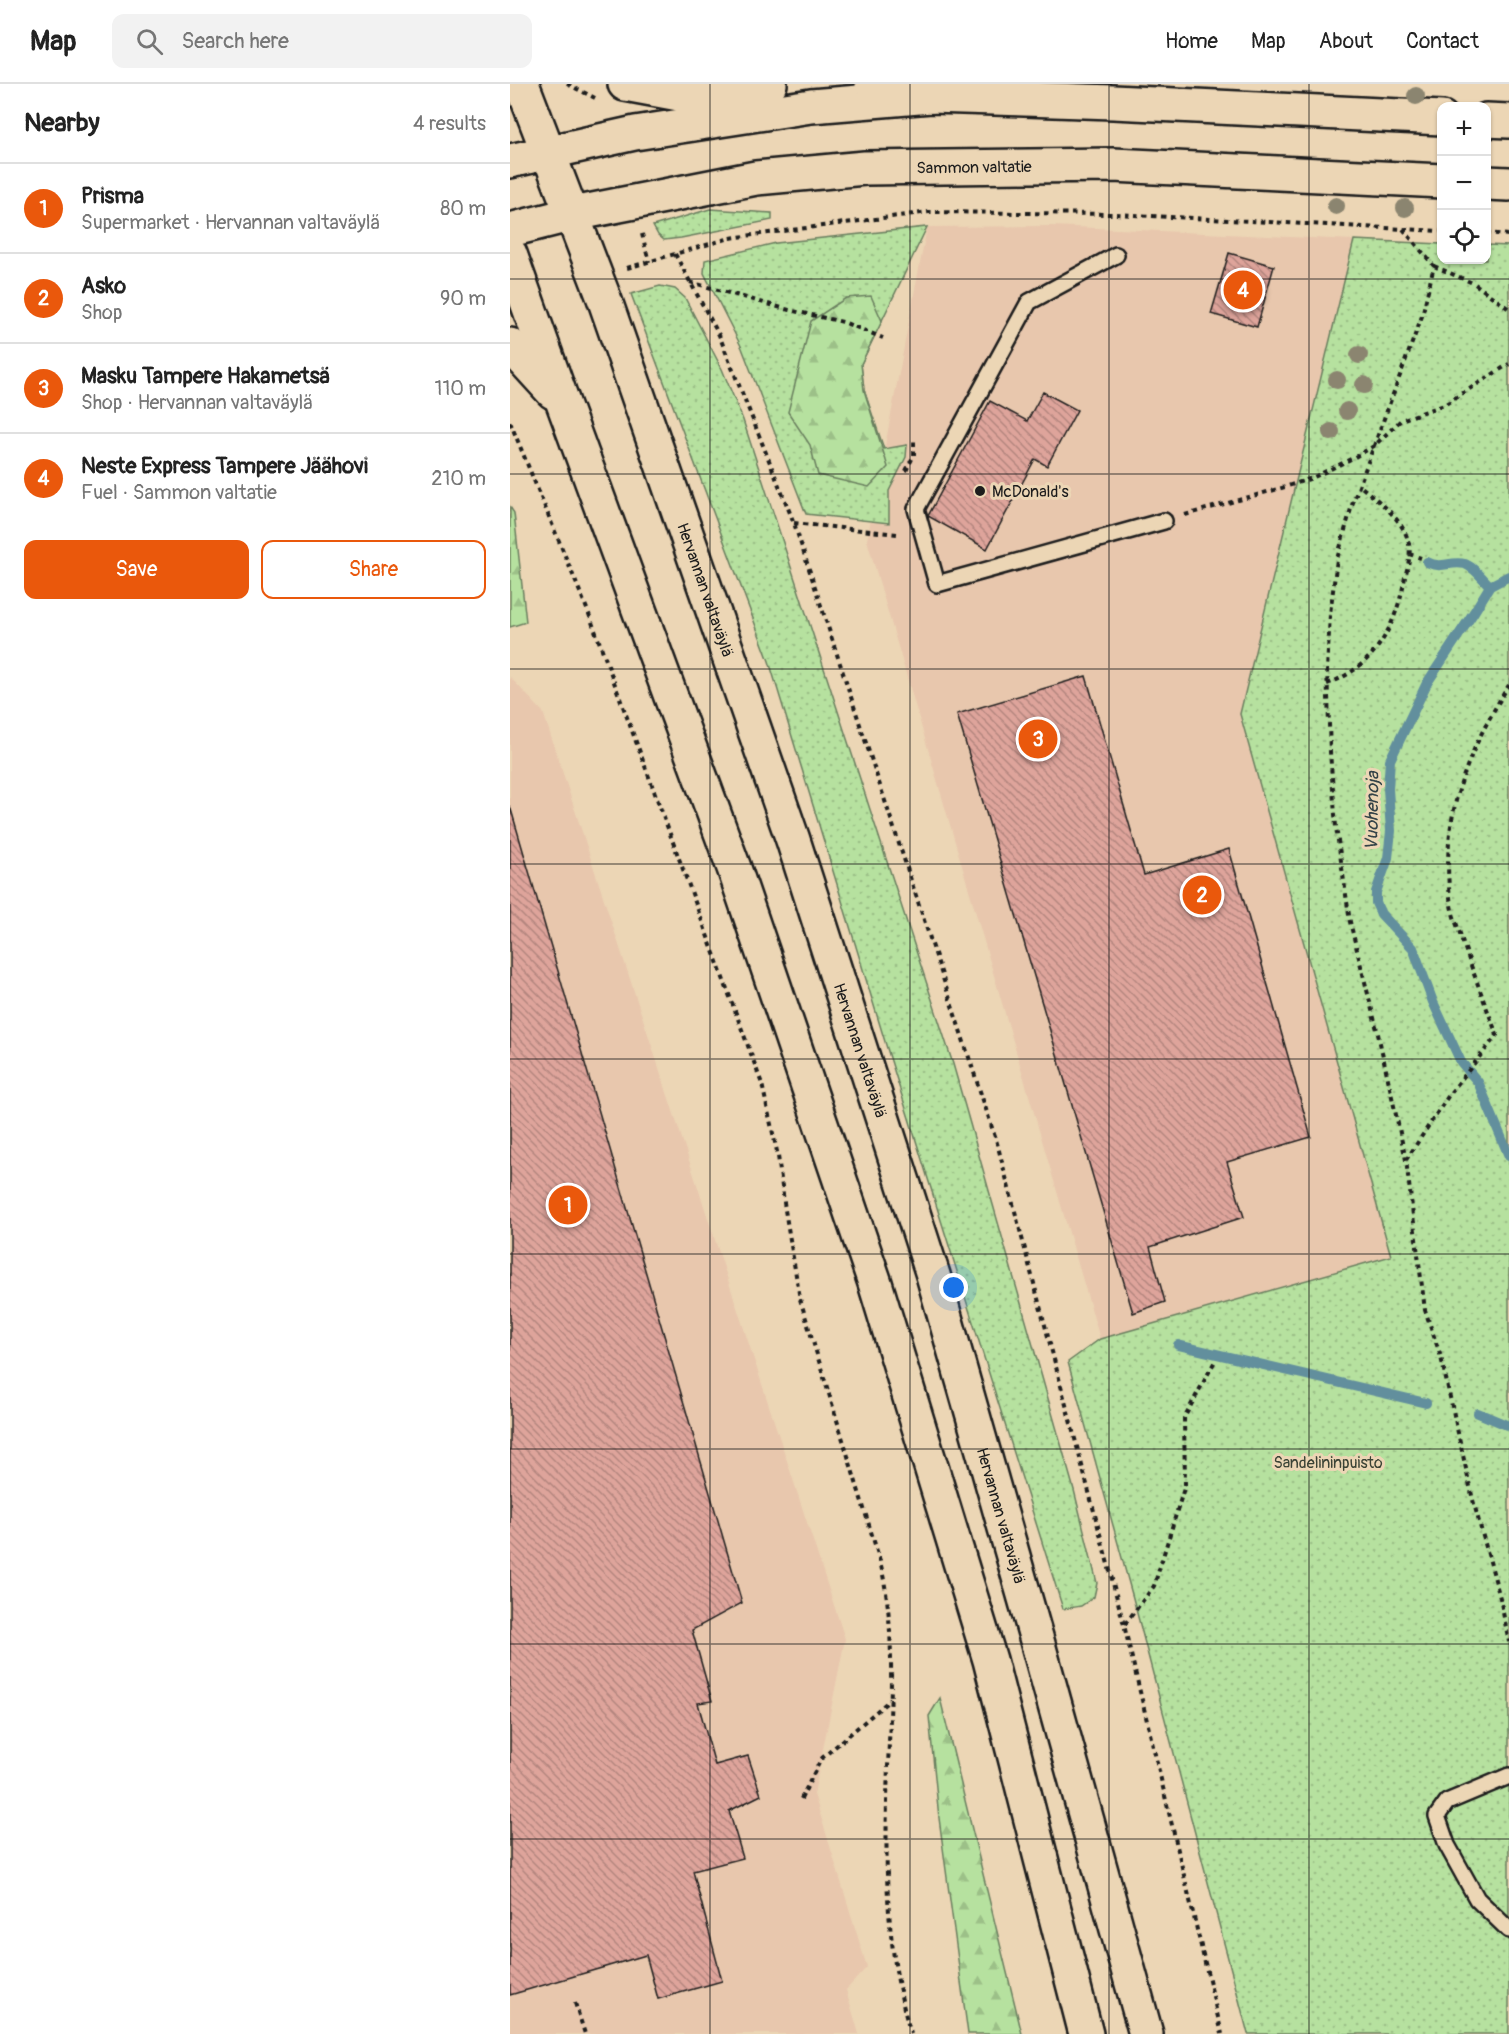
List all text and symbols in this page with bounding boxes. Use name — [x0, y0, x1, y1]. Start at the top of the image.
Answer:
search box — [112, 14, 532, 68]
text: Map — [30, 24, 76, 59]
icon: search — [133, 25, 166, 58]
text: Search here — [181, 27, 289, 55]
text: Home — [1165, 28, 1218, 55]
text: Map — [1251, 28, 1286, 55]
text: About — [1319, 28, 1373, 55]
text: Contact — [1406, 28, 1479, 55]
map controls — [1437, 102, 1491, 264]
button: + — [1437, 102, 1491, 156]
text: Nearby — [24, 107, 100, 139]
text: 4 results — [413, 111, 486, 136]
button: − — [1437, 156, 1491, 210]
street label: Sammon valtatie — [916, 157, 1032, 178]
text: Prisma — [81, 182, 144, 210]
text: 1 — [40, 196, 47, 221]
text: 80 m — [440, 196, 486, 221]
text: Supermarket · Hervannan valtaväylä — [81, 210, 380, 235]
button: locate — [1437, 210, 1491, 264]
pin: 4 — [1224, 268, 1262, 312]
text: Asko — [81, 272, 126, 300]
text: 2 — [38, 286, 49, 311]
text: 90 m — [440, 286, 486, 311]
text: Shop — [81, 300, 122, 325]
text: Masku Tampere Hakametsä — [81, 362, 330, 390]
text: 3 — [38, 376, 49, 401]
text: 110 m — [435, 376, 486, 401]
text: Shop · Hervannan valtaväylä — [81, 390, 313, 415]
text: Neste Express Tampere Jäähovi — [81, 452, 368, 480]
text: 4 — [38, 466, 49, 491]
text: 210 m — [431, 466, 486, 491]
text: Fuel · Sammon valtatie — [81, 480, 277, 505]
place label: McDonald's — [992, 482, 1069, 502]
marker: McDonald's — [973, 484, 987, 498]
street label: Hervannan valtaväylä — [672, 520, 737, 660]
button: Save — [24, 540, 249, 599]
button: Share — [261, 540, 486, 599]
pin: 3 — [1018, 716, 1058, 762]
water label: Vuohenoja — [1360, 770, 1385, 851]
pin: 2 — [1182, 872, 1222, 918]
street label: Hervannan valtaväylä — [829, 981, 891, 1120]
pin: 1 — [548, 1182, 588, 1228]
your location — [939, 1273, 968, 1302]
street label: Hervannan valtaväylä — [972, 1445, 1029, 1586]
park label: Sandelininpuisto — [1273, 1453, 1383, 1473]

